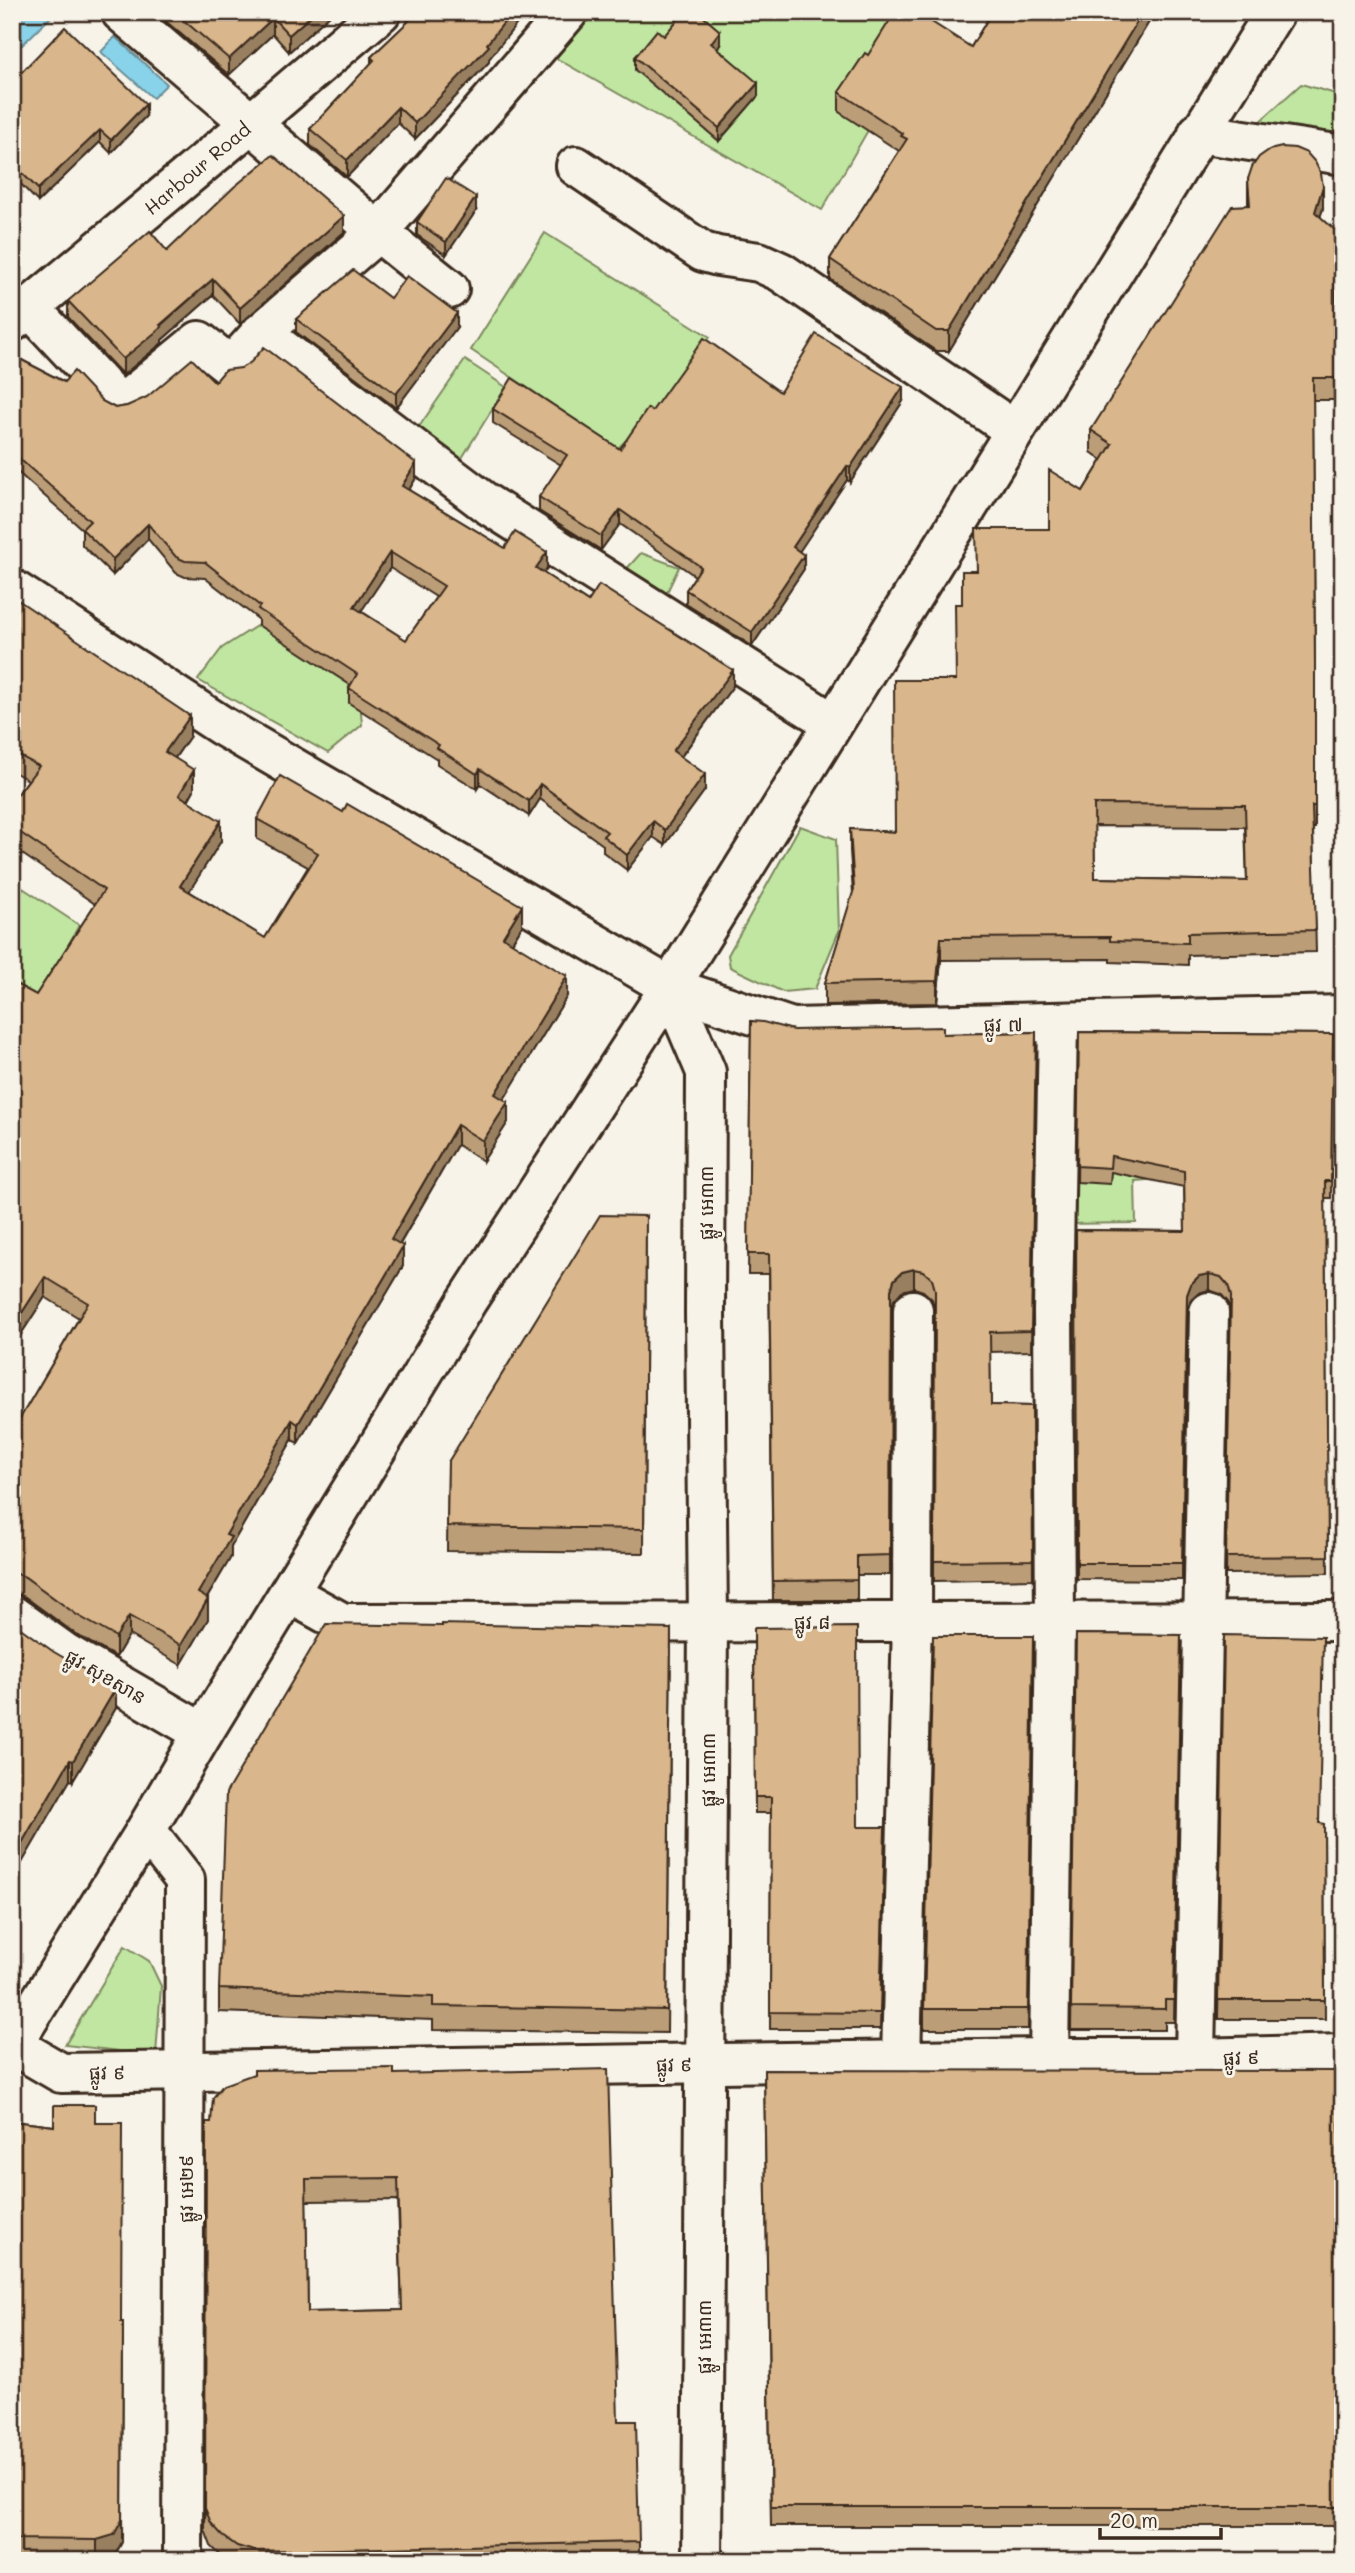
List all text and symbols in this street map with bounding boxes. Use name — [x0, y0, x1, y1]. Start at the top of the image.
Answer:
street label: Harbour Road — [139, 116, 255, 220]
street label: ផ្លូវ ៧ — [983, 1011, 1023, 1042]
street label: ផ្លូវ អេ៣៣ — [693, 1166, 723, 1240]
street label: ផ្លូវ ៨ — [794, 1609, 830, 1639]
street label: ផ្លូវ សុខសាន — [58, 1643, 151, 1714]
street label: ផ្លូវ អេ៣៣ — [695, 1733, 725, 1807]
street label: ផ្លូវ ៩ — [1222, 2044, 1260, 2076]
street label: ផ្លូវ ៩ — [656, 2051, 693, 2082]
street label: ផ្លូវ ៩ — [89, 2059, 126, 2090]
street label: ផ្លូវ អេ២៩ — [173, 2155, 203, 2223]
street label: ផ្លូវ អេ៣៣ — [691, 2300, 721, 2374]
scale bar — [1100, 2496, 1220, 2540]
text: 20 m — [1110, 2506, 1158, 2533]

